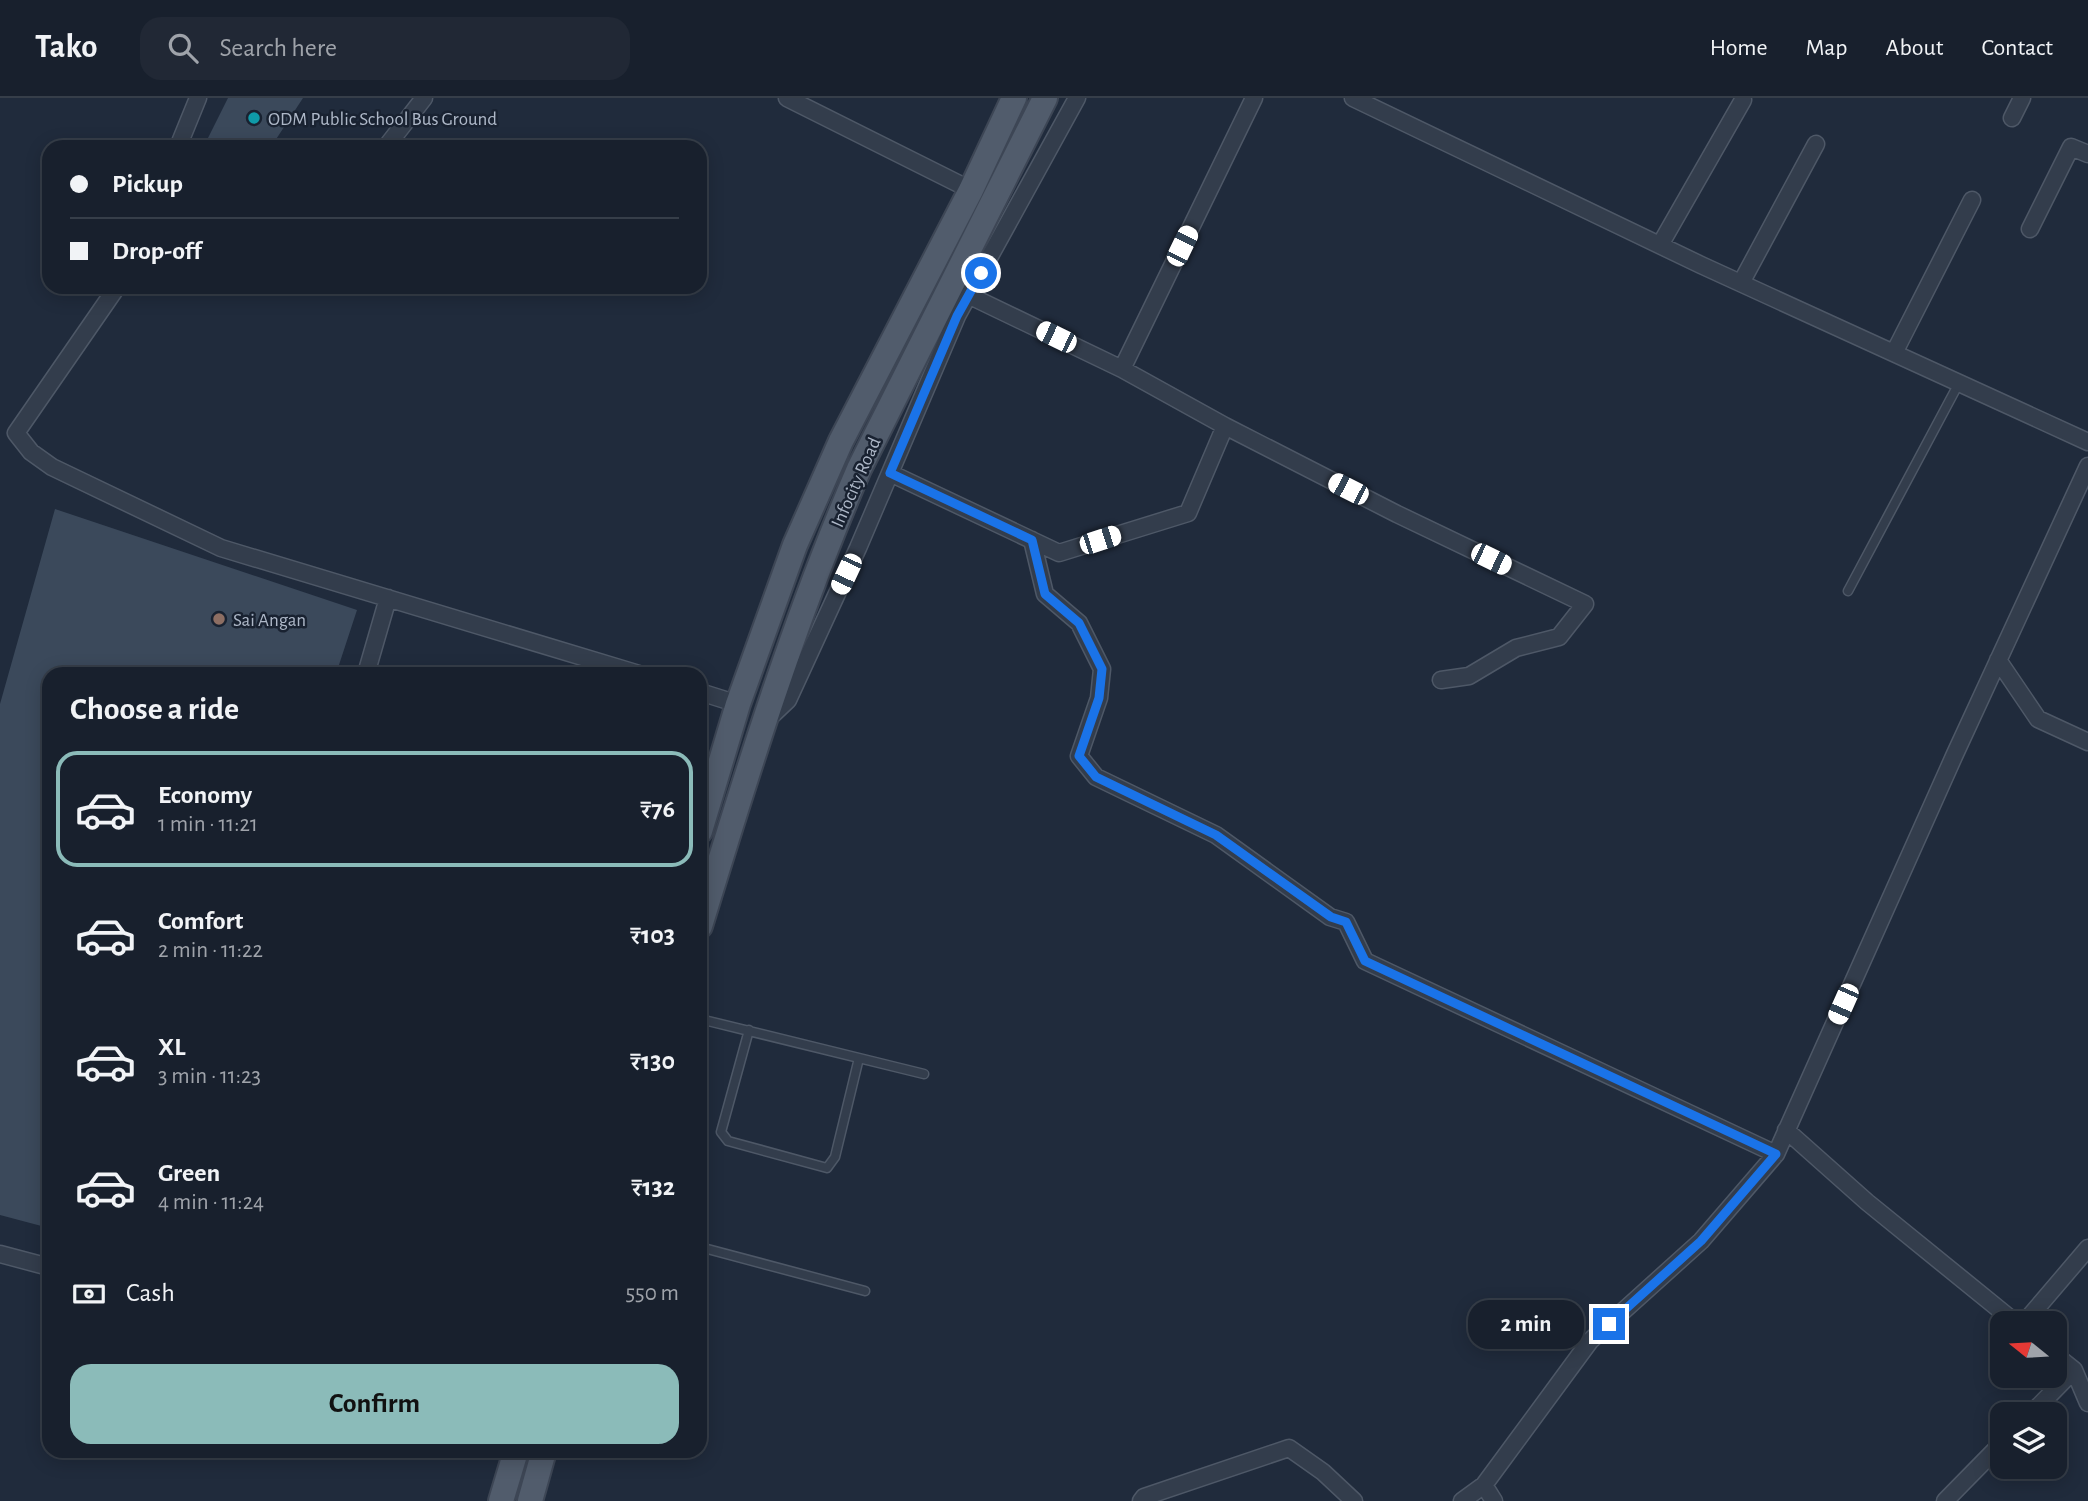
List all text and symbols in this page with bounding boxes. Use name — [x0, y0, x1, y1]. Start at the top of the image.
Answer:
search box — [140, 17, 630, 80]
icon: search — [164, 29, 202, 67]
text: Tako — [35, 31, 98, 64]
text: Search here — [220, 35, 337, 61]
text: Home — [1710, 36, 1768, 60]
text: Map — [1806, 36, 1848, 60]
text: About — [1886, 36, 1943, 60]
text: Contact — [1981, 36, 2053, 60]
marker: ODM Public School Bus Ground — [246, 110, 262, 126]
place label: ODM Public School Bus Ground — [268, 110, 497, 129]
text: Pickup — [112, 171, 183, 197]
car — [1164, 223, 1201, 269]
text: Drop-off — [112, 238, 201, 264]
route start — [965, 257, 997, 289]
car — [1033, 318, 1080, 356]
street label: Infocity Road — [828, 435, 885, 530]
car — [1325, 470, 1372, 508]
car — [1077, 524, 1124, 556]
car — [1468, 540, 1515, 578]
car — [828, 551, 865, 597]
marker: Sai Angan — [211, 611, 227, 627]
place label: Sai Angan — [233, 611, 306, 630]
text: Choose a ride — [70, 693, 239, 725]
icon: car — [74, 778, 137, 841]
text: Economy — [158, 782, 252, 808]
text: ₹76 — [640, 796, 675, 822]
text: 1 min · 11:21 — [158, 813, 258, 836]
icon: car — [74, 904, 137, 967]
text: Comfort — [158, 908, 243, 934]
text: ₹103 — [630, 922, 675, 948]
text: 2 min · 11:22 — [158, 939, 263, 962]
car — [1825, 981, 1862, 1027]
icon: car — [74, 1030, 137, 1093]
text: XL — [158, 1034, 185, 1060]
text: ₹130 — [630, 1048, 675, 1074]
text: 3 min · 11:23 — [158, 1065, 261, 1088]
icon: car — [74, 1156, 137, 1219]
text: Green — [158, 1160, 220, 1186]
text: ₹132 — [631, 1174, 675, 1200]
text: 4 min · 11:24 — [158, 1191, 264, 1214]
icon: cash — [70, 1275, 108, 1313]
text: Cash — [126, 1280, 175, 1306]
text: 550 m — [625, 1282, 679, 1305]
callout: 2 min — [1469, 1300, 1584, 1348]
route end — [1593, 1308, 1625, 1340]
north arrow — [1990, 1311, 2067, 1388]
map controls — [1990, 1311, 2067, 1479]
text: 2 min — [1500, 1313, 1552, 1336]
button: Confirm — [70, 1364, 679, 1444]
button: layers — [1990, 1402, 2067, 1479]

